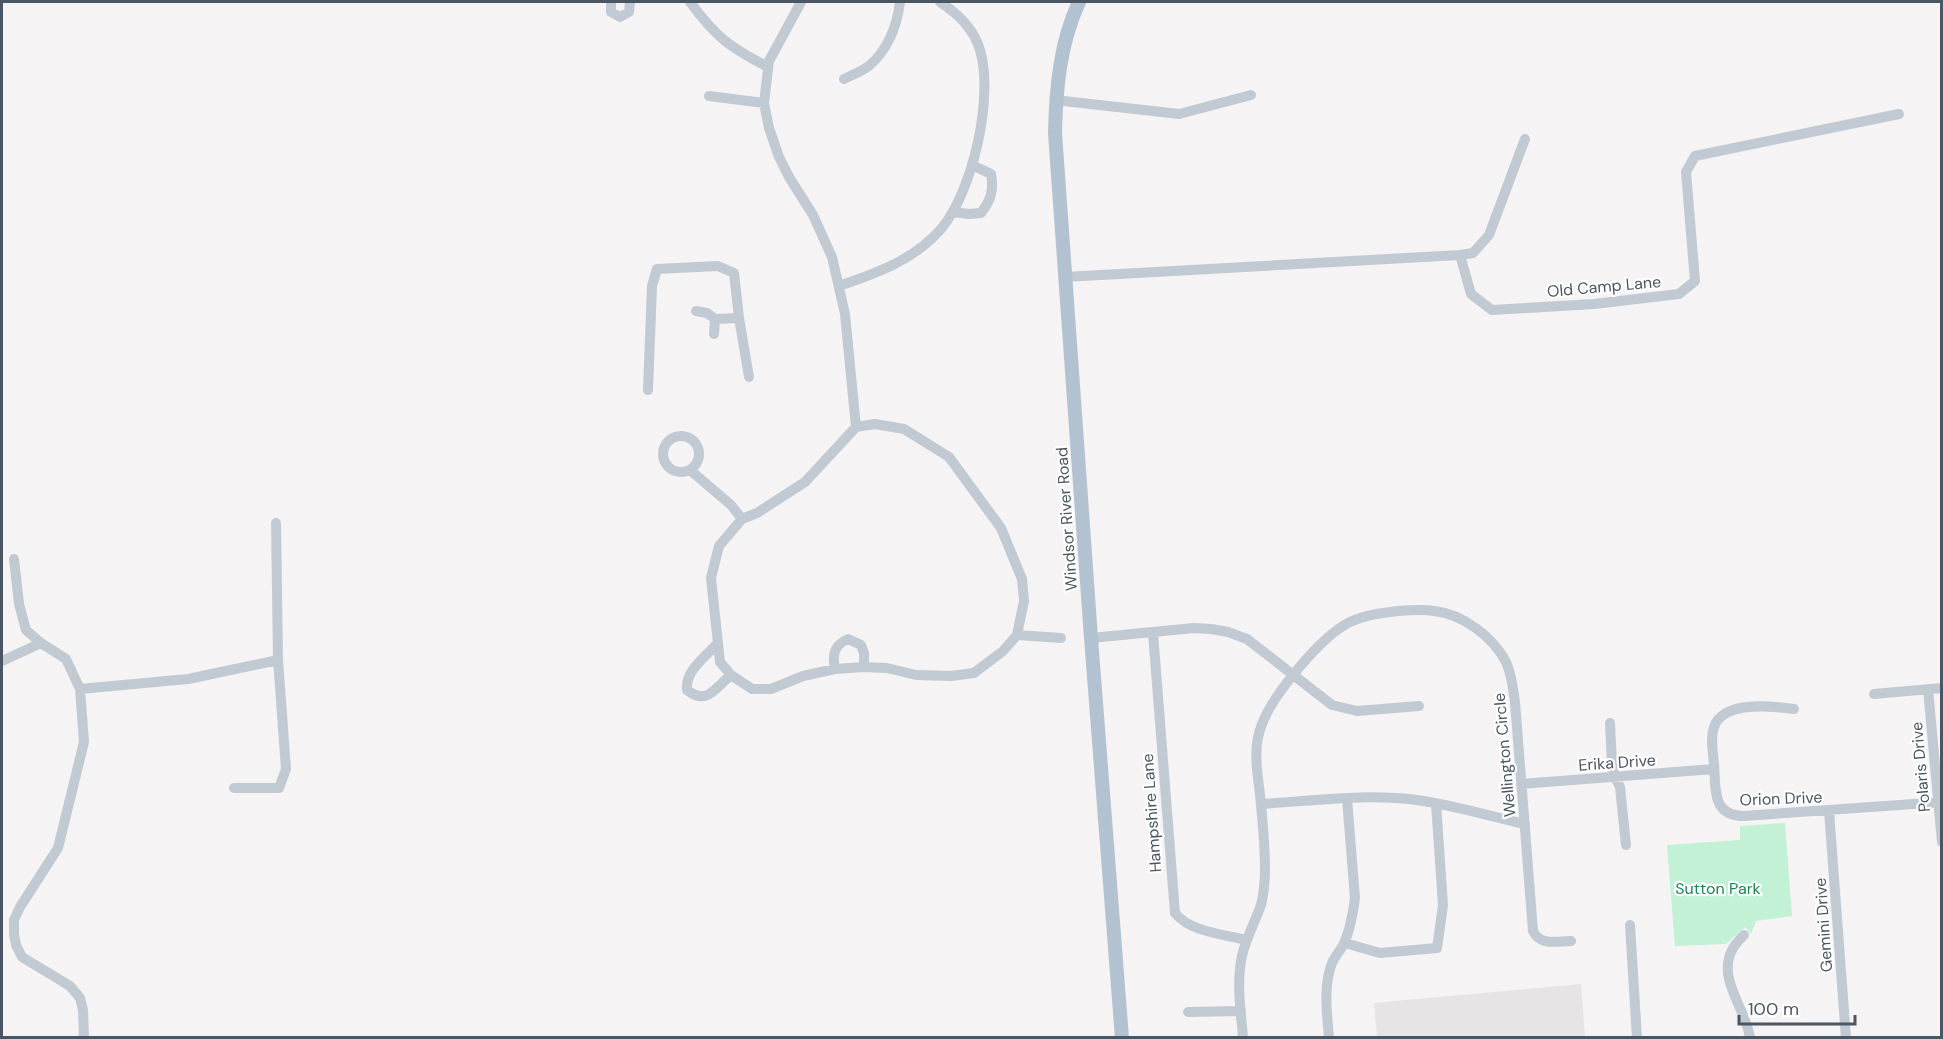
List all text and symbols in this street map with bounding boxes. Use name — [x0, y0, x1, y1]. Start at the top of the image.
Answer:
street label: Old Camp Lane — [1546, 271, 1662, 302]
street label: Windsor River Road — [1051, 446, 1082, 592]
street label: Wellington Circle — [1489, 692, 1520, 818]
street label: Polaris Drive — [1906, 721, 1935, 813]
street label: Erika Drive — [1578, 749, 1657, 776]
street label: Hampshire Lane — [1137, 753, 1166, 873]
street label: Orion Drive — [1739, 787, 1823, 810]
street label: Gemini Drive — [1810, 877, 1837, 973]
park label: Sutton Park — [1675, 878, 1761, 899]
scale bar — [1739, 988, 1854, 1026]
text: 100 m — [1748, 997, 1799, 1021]

